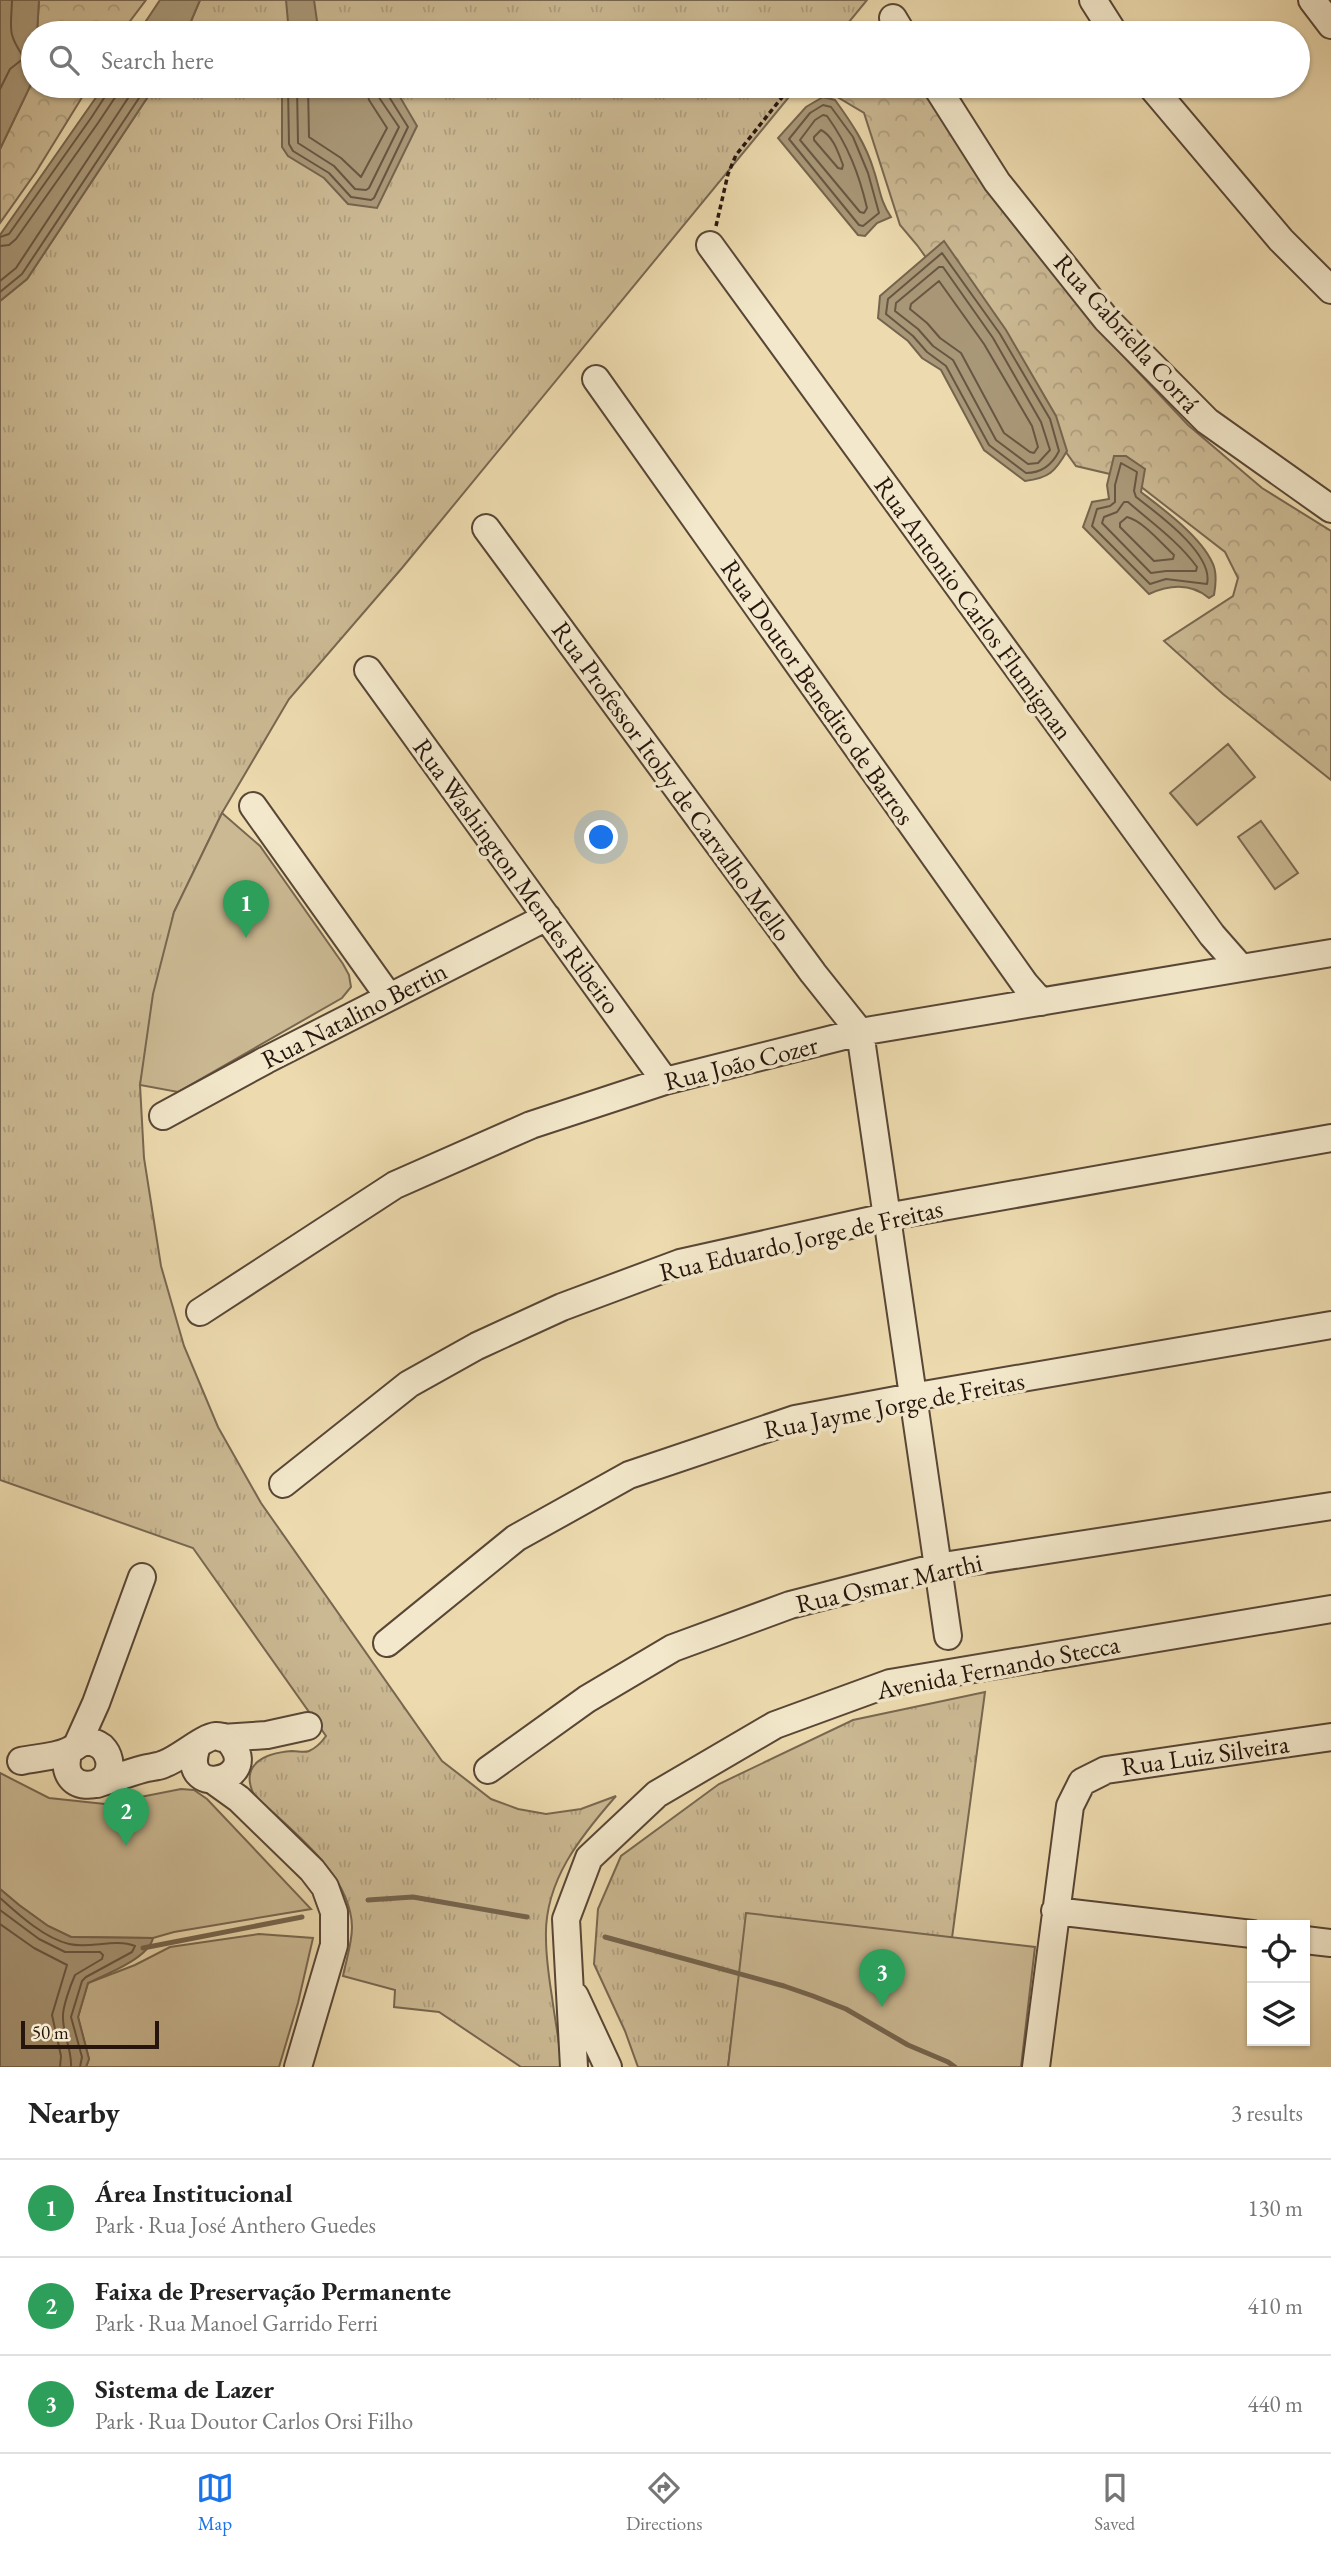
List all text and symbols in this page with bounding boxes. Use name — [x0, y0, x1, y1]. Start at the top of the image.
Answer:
search box — [21, 21, 1310, 98]
icon: search — [45, 41, 83, 79]
text: Search here — [101, 43, 214, 77]
street label: Rua Gabriella Corrá — [1046, 246, 1208, 420]
street label: Rua Antonio Carlos Flumignan — [867, 469, 1081, 747]
street label: Rua Doutor Benedito de Barros — [713, 553, 923, 831]
street label: Rua Professor Itoby de Carvalho Mello — [544, 614, 800, 948]
street label: Rua Washington Mendes Ribeiro — [405, 731, 629, 1021]
your location — [584, 820, 618, 854]
pin: 1 — [223, 880, 269, 938]
street label: Rua Natalino Bertin — [255, 953, 453, 1076]
street label: Rua João Cozer — [661, 1027, 822, 1098]
street label: Rua Eduardo Jorge de Freitas — [656, 1191, 946, 1289]
street label: Rua Jayme Jorge de Freitas — [761, 1363, 1027, 1447]
street label: Rua Osmar Marthi — [792, 1545, 986, 1621]
street label: Avenida Fernando Stecca — [873, 1627, 1123, 1707]
street label: Rua Luiz Silveira — [1119, 1726, 1292, 1784]
pin: 2 — [103, 1788, 149, 1846]
map controls — [1247, 1920, 1310, 2046]
button: locate — [1247, 1920, 1310, 1983]
pin: 3 — [859, 1949, 905, 2007]
button: layers — [1247, 1983, 1310, 2046]
scale bar — [21, 2018, 159, 2050]
text: 50 m — [32, 2020, 69, 2045]
text: Nearby — [28, 2093, 120, 2132]
text: 3 results — [1231, 2098, 1303, 2128]
text: Área Institucional — [95, 2176, 293, 2210]
text: 1 — [45, 2193, 57, 2223]
text: 130 m — [1247, 2193, 1303, 2223]
text: Park · Rua José Anthero Guedes — [95, 2210, 376, 2240]
text: Faixa de Preservação Permanente — [95, 2274, 451, 2308]
text: 2 — [45, 2291, 57, 2321]
text: 410 m — [1247, 2291, 1303, 2321]
text: Park · Rua Manoel Garrido Ferri — [95, 2308, 378, 2338]
text: Sistema de Lazer — [95, 2372, 274, 2406]
text: 3 — [45, 2389, 57, 2419]
text: 440 m — [1247, 2389, 1303, 2419]
text: Park · Rua Doutor Carlos Orsi Filho — [95, 2406, 413, 2436]
tab: Map — [196, 2469, 234, 2536]
tab: Directions — [626, 2469, 702, 2536]
tab: Saved — [1094, 2469, 1135, 2536]

